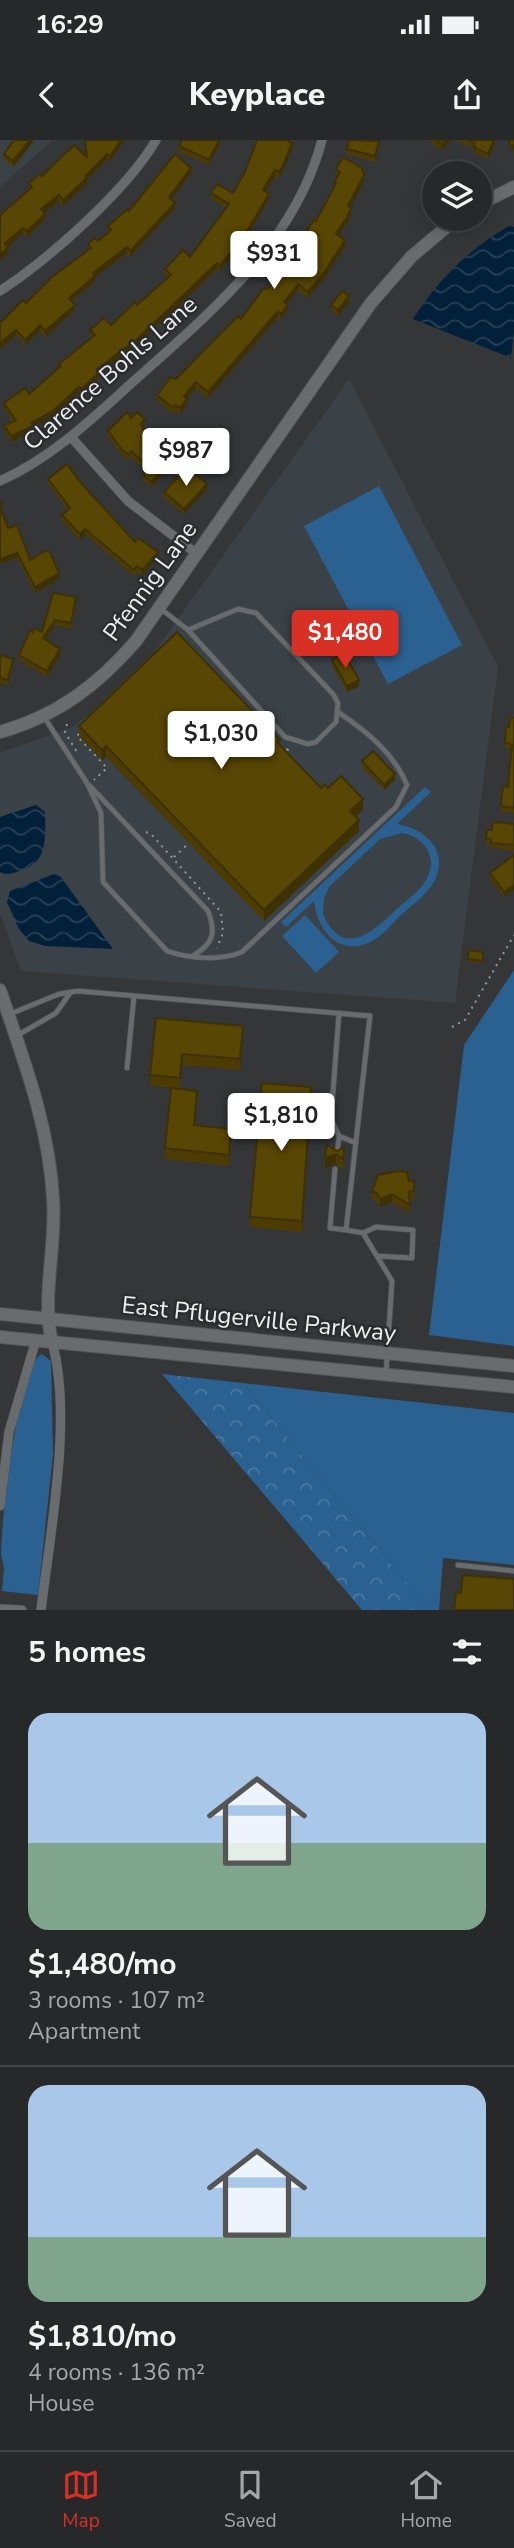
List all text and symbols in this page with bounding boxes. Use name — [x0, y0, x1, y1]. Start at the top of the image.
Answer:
text: 16:29 — [35, 7, 104, 42]
text: Keyplace — [189, 73, 325, 116]
icon: back — [28, 76, 66, 114]
icon: share — [448, 76, 486, 114]
map controls — [422, 161, 492, 231]
button: layers — [422, 161, 492, 231]
pin: $931 — [233, 232, 315, 291]
text: $931 — [246, 238, 302, 269]
street label: Clarence Bohls Lane — [16, 289, 204, 457]
pin: $987 — [145, 428, 227, 488]
text: $987 — [158, 435, 214, 466]
street label: Pfennig Lane — [96, 515, 204, 647]
pin: $1,480 — [288, 610, 402, 670]
text: $1,480 — [308, 617, 382, 648]
pin: $1,030 — [164, 712, 278, 771]
text: $1,030 — [184, 718, 258, 749]
pin: $1,810 — [224, 1094, 338, 1153]
text: $1,810 — [244, 1100, 318, 1131]
street label: East Pflugerville Parkway — [120, 1289, 398, 1349]
text: 5 homes — [28, 1632, 146, 1673]
icon: filters — [448, 1633, 486, 1671]
icon: home — [194, 1758, 320, 1884]
text: $1,480/mo — [28, 1944, 177, 1985]
text: 3 rooms · 107 m² — [28, 1985, 205, 2016]
text: Apartment — [28, 2016, 140, 2047]
icon: home — [194, 2130, 320, 2256]
text: $1,810/mo — [28, 2316, 177, 2357]
text: 4 rooms · 136 m² — [28, 2357, 205, 2388]
text: House — [28, 2388, 95, 2419]
tab: Map — [62, 2466, 100, 2534]
tab: Saved — [224, 2466, 277, 2534]
tab: Home — [401, 2466, 452, 2534]

